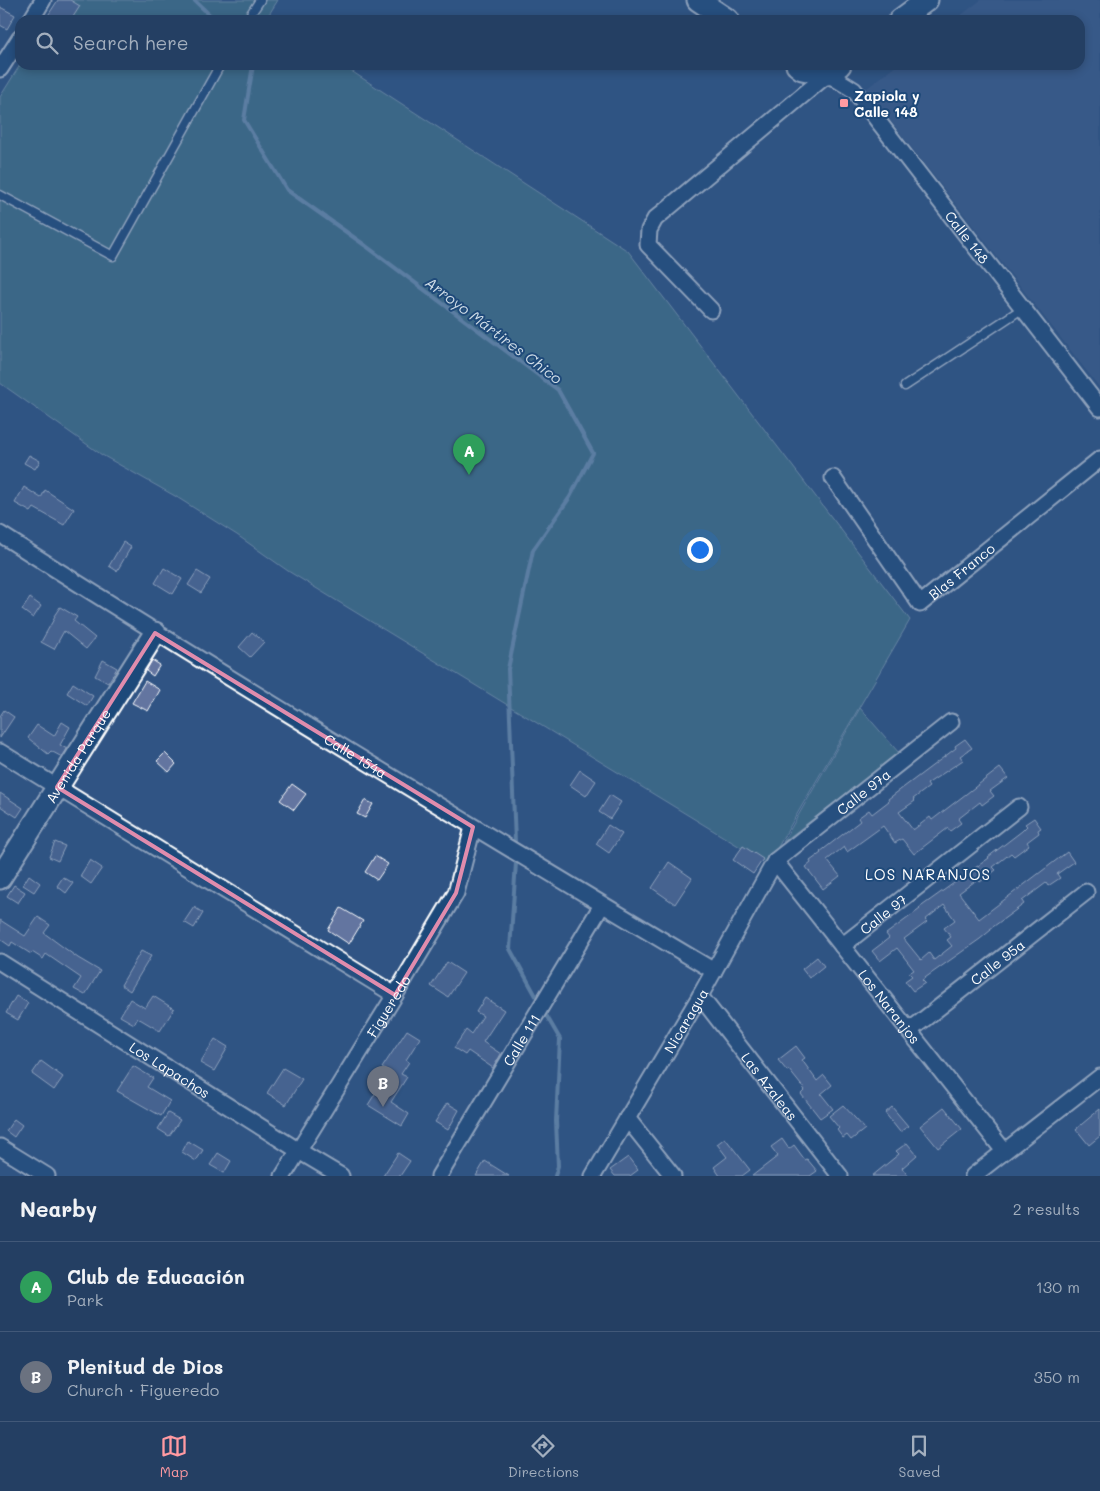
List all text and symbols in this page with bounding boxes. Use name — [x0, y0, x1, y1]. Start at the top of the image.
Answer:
search box — [15, 15, 1085, 70]
icon: search — [33, 29, 61, 57]
text: Search here — [73, 30, 189, 55]
place label: Zapiola y Calle 148 — [854, 86, 920, 121]
marker: Zapiola y Calle 148 — [838, 97, 850, 109]
street label: Calle 148 — [941, 207, 994, 267]
water label: Arroyo Mártires Chico — [422, 272, 566, 388]
pin: A — [453, 434, 485, 475]
your location — [687, 537, 713, 563]
street label: Blas Franco — [924, 538, 998, 603]
street label: Avenida Parque — [41, 705, 114, 806]
street label: Calle 154a — [321, 729, 391, 782]
street label: Calle 97a — [832, 764, 894, 819]
district label: LOS NARANJOS — [865, 864, 991, 884]
street label: Calle 97 — [855, 889, 911, 938]
street label: Calle 95a — [966, 935, 1028, 989]
street label: Los Naranjos — [854, 965, 925, 1047]
street label: Figueredo — [362, 971, 414, 1040]
street label: Nicaragua — [659, 985, 712, 1056]
street label: Calle 111 — [498, 1010, 544, 1069]
street label: Los Lapachos — [126, 1037, 214, 1102]
street label: Las Azaleas — [738, 1048, 802, 1124]
pin: B — [367, 1066, 399, 1107]
text: Nearby — [20, 1195, 97, 1222]
text: 2 results — [1013, 1198, 1080, 1219]
text: Club de Educación — [67, 1264, 245, 1289]
text: A — [30, 1276, 42, 1297]
text: 130 m — [1036, 1276, 1080, 1297]
text: Park — [67, 1289, 103, 1310]
text: Plenitud de Dios — [67, 1354, 223, 1379]
text: B — [31, 1366, 41, 1387]
text: 350 m — [1034, 1366, 1080, 1387]
text: Church · Figueredo — [67, 1379, 219, 1400]
tab: Map — [160, 1432, 188, 1481]
tab: Directions — [508, 1432, 579, 1481]
tab: Saved — [899, 1432, 940, 1481]

